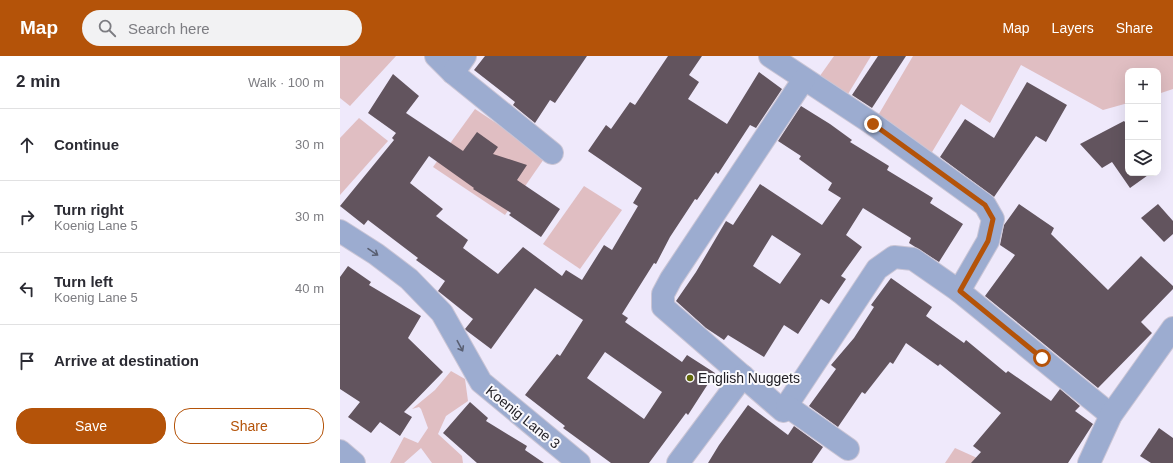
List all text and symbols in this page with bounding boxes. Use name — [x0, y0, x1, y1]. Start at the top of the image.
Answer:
search box — [82, 10, 362, 46]
text: Map — [20, 17, 58, 38]
icon: search — [96, 17, 118, 39]
text: Search here — [128, 20, 210, 37]
text: Map — [1002, 20, 1030, 36]
text: Layers — [1052, 20, 1094, 36]
text: Share — [1116, 20, 1153, 36]
map controls — [1125, 68, 1161, 176]
button: + — [1125, 68, 1161, 104]
text: 2 min — [16, 72, 60, 91]
text: Walk · 100 m — [248, 75, 324, 90]
button: − — [1125, 104, 1161, 140]
route end — [864, 115, 882, 133]
icon: ahead — [16, 134, 38, 156]
text: Continue — [54, 136, 119, 153]
text: 30 m — [295, 137, 324, 152]
button: layers — [1125, 140, 1161, 176]
text: Turn right — [54, 201, 124, 218]
icon: right — [16, 206, 38, 228]
text: 30 m — [295, 209, 324, 224]
text: Koenig Lane 5 — [54, 218, 138, 233]
one-way arrow — [367, 248, 378, 256]
text: Turn left — [54, 273, 113, 290]
icon: left — [16, 278, 38, 300]
text: 40 m — [295, 281, 324, 296]
text: Koenig Lane 5 — [54, 290, 138, 305]
one-way arrow — [457, 339, 464, 351]
route start — [1033, 349, 1051, 367]
icon: arrive — [16, 350, 38, 372]
text: Arrive at destination — [54, 352, 199, 369]
place label: English Nuggets — [698, 370, 800, 386]
marker: English Nuggets — [685, 373, 695, 383]
street label: Koenig Lane 3 — [483, 382, 563, 452]
button: Save — [16, 408, 166, 444]
button: Share — [174, 408, 324, 444]

